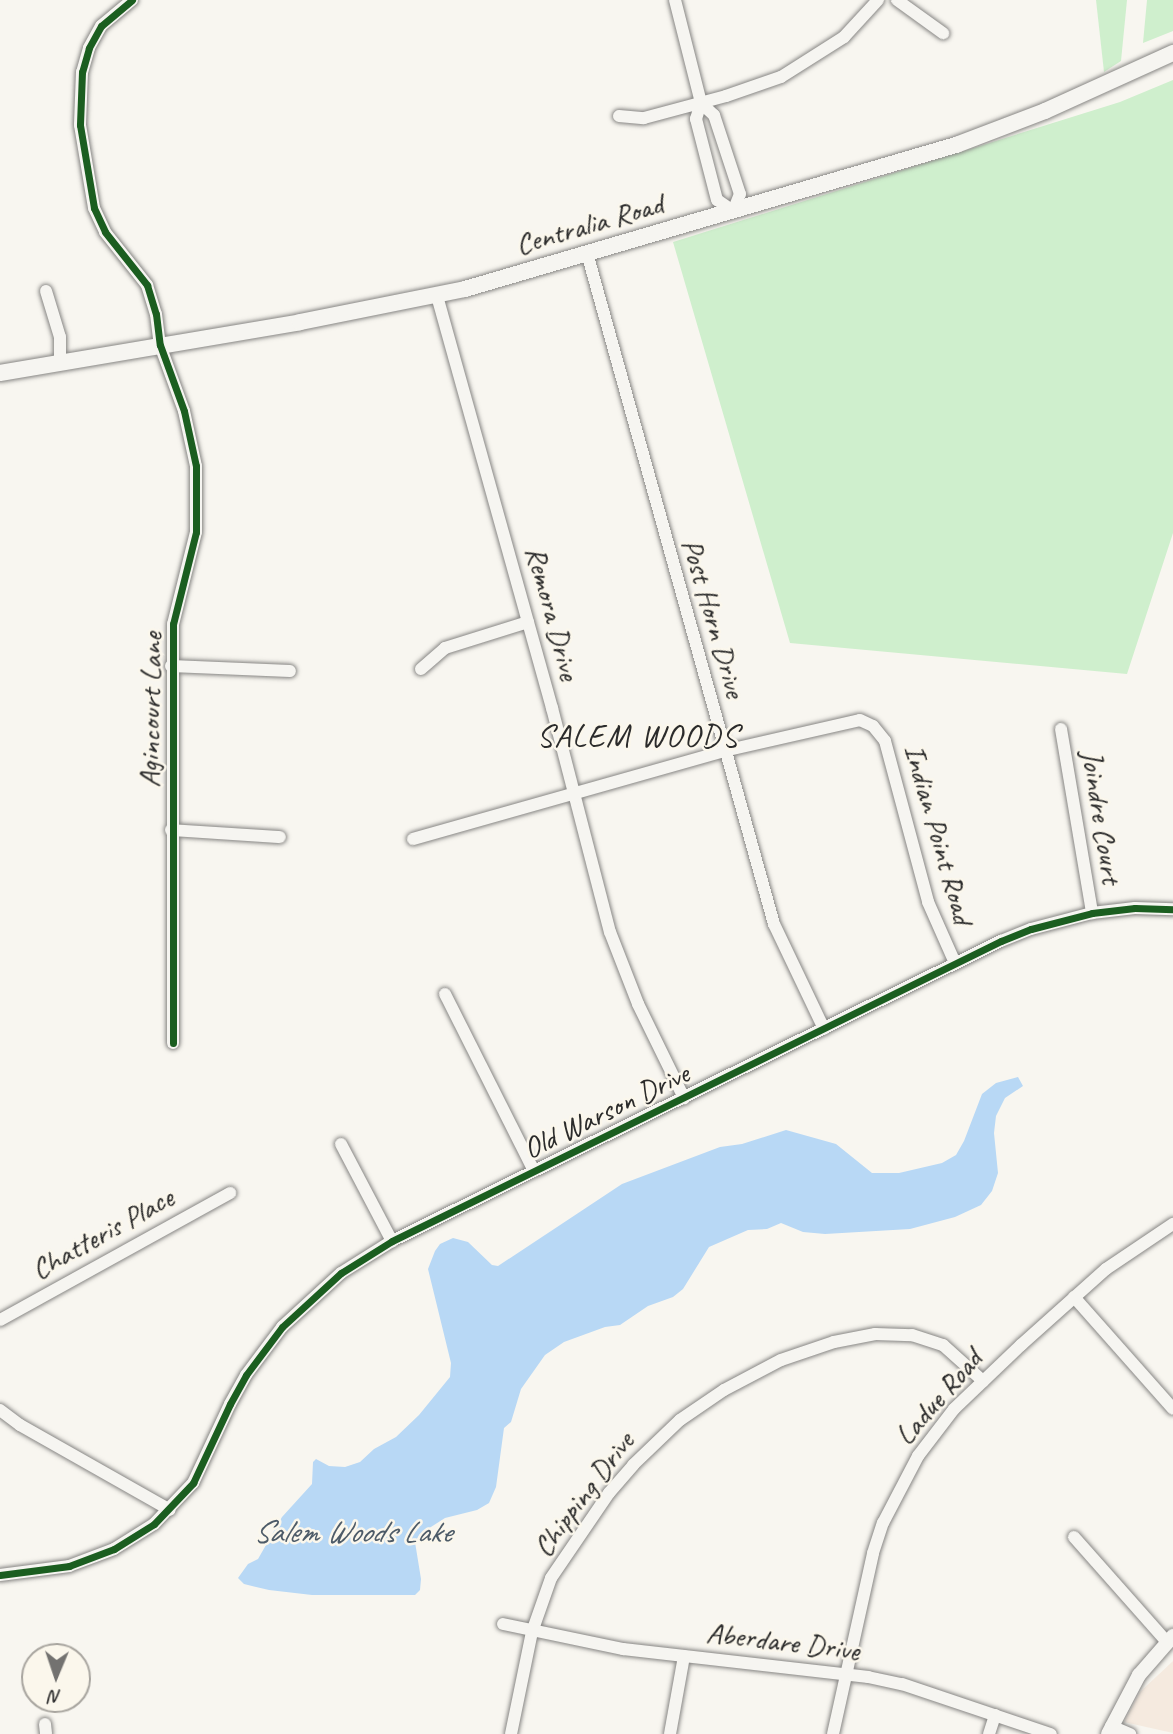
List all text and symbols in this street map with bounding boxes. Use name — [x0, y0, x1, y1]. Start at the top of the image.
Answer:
street label: Centralia Road — [511, 186, 667, 262]
street label: Post Horn Drive — [674, 534, 754, 702]
street label: Remora Drive — [518, 542, 588, 684]
street label: Agincourt Lane — [131, 632, 169, 788]
district label: SALEM WOODS — [539, 717, 737, 755]
street label: Indian Point Road — [896, 740, 982, 928]
street label: Joindre Court — [1074, 748, 1130, 886]
street label: Old Warson Drive — [517, 1055, 695, 1167]
street label: Chatteris Place — [24, 1179, 180, 1287]
street label: Ladue Road — [886, 1341, 990, 1453]
street label: Chipping Drive — [524, 1424, 642, 1564]
water label: Salem Woods Lake — [253, 1513, 451, 1551]
street label: Aberdare Drive — [704, 1614, 862, 1668]
north arrow — [21, 1643, 91, 1713]
text: N — [49, 1685, 62, 1709]

